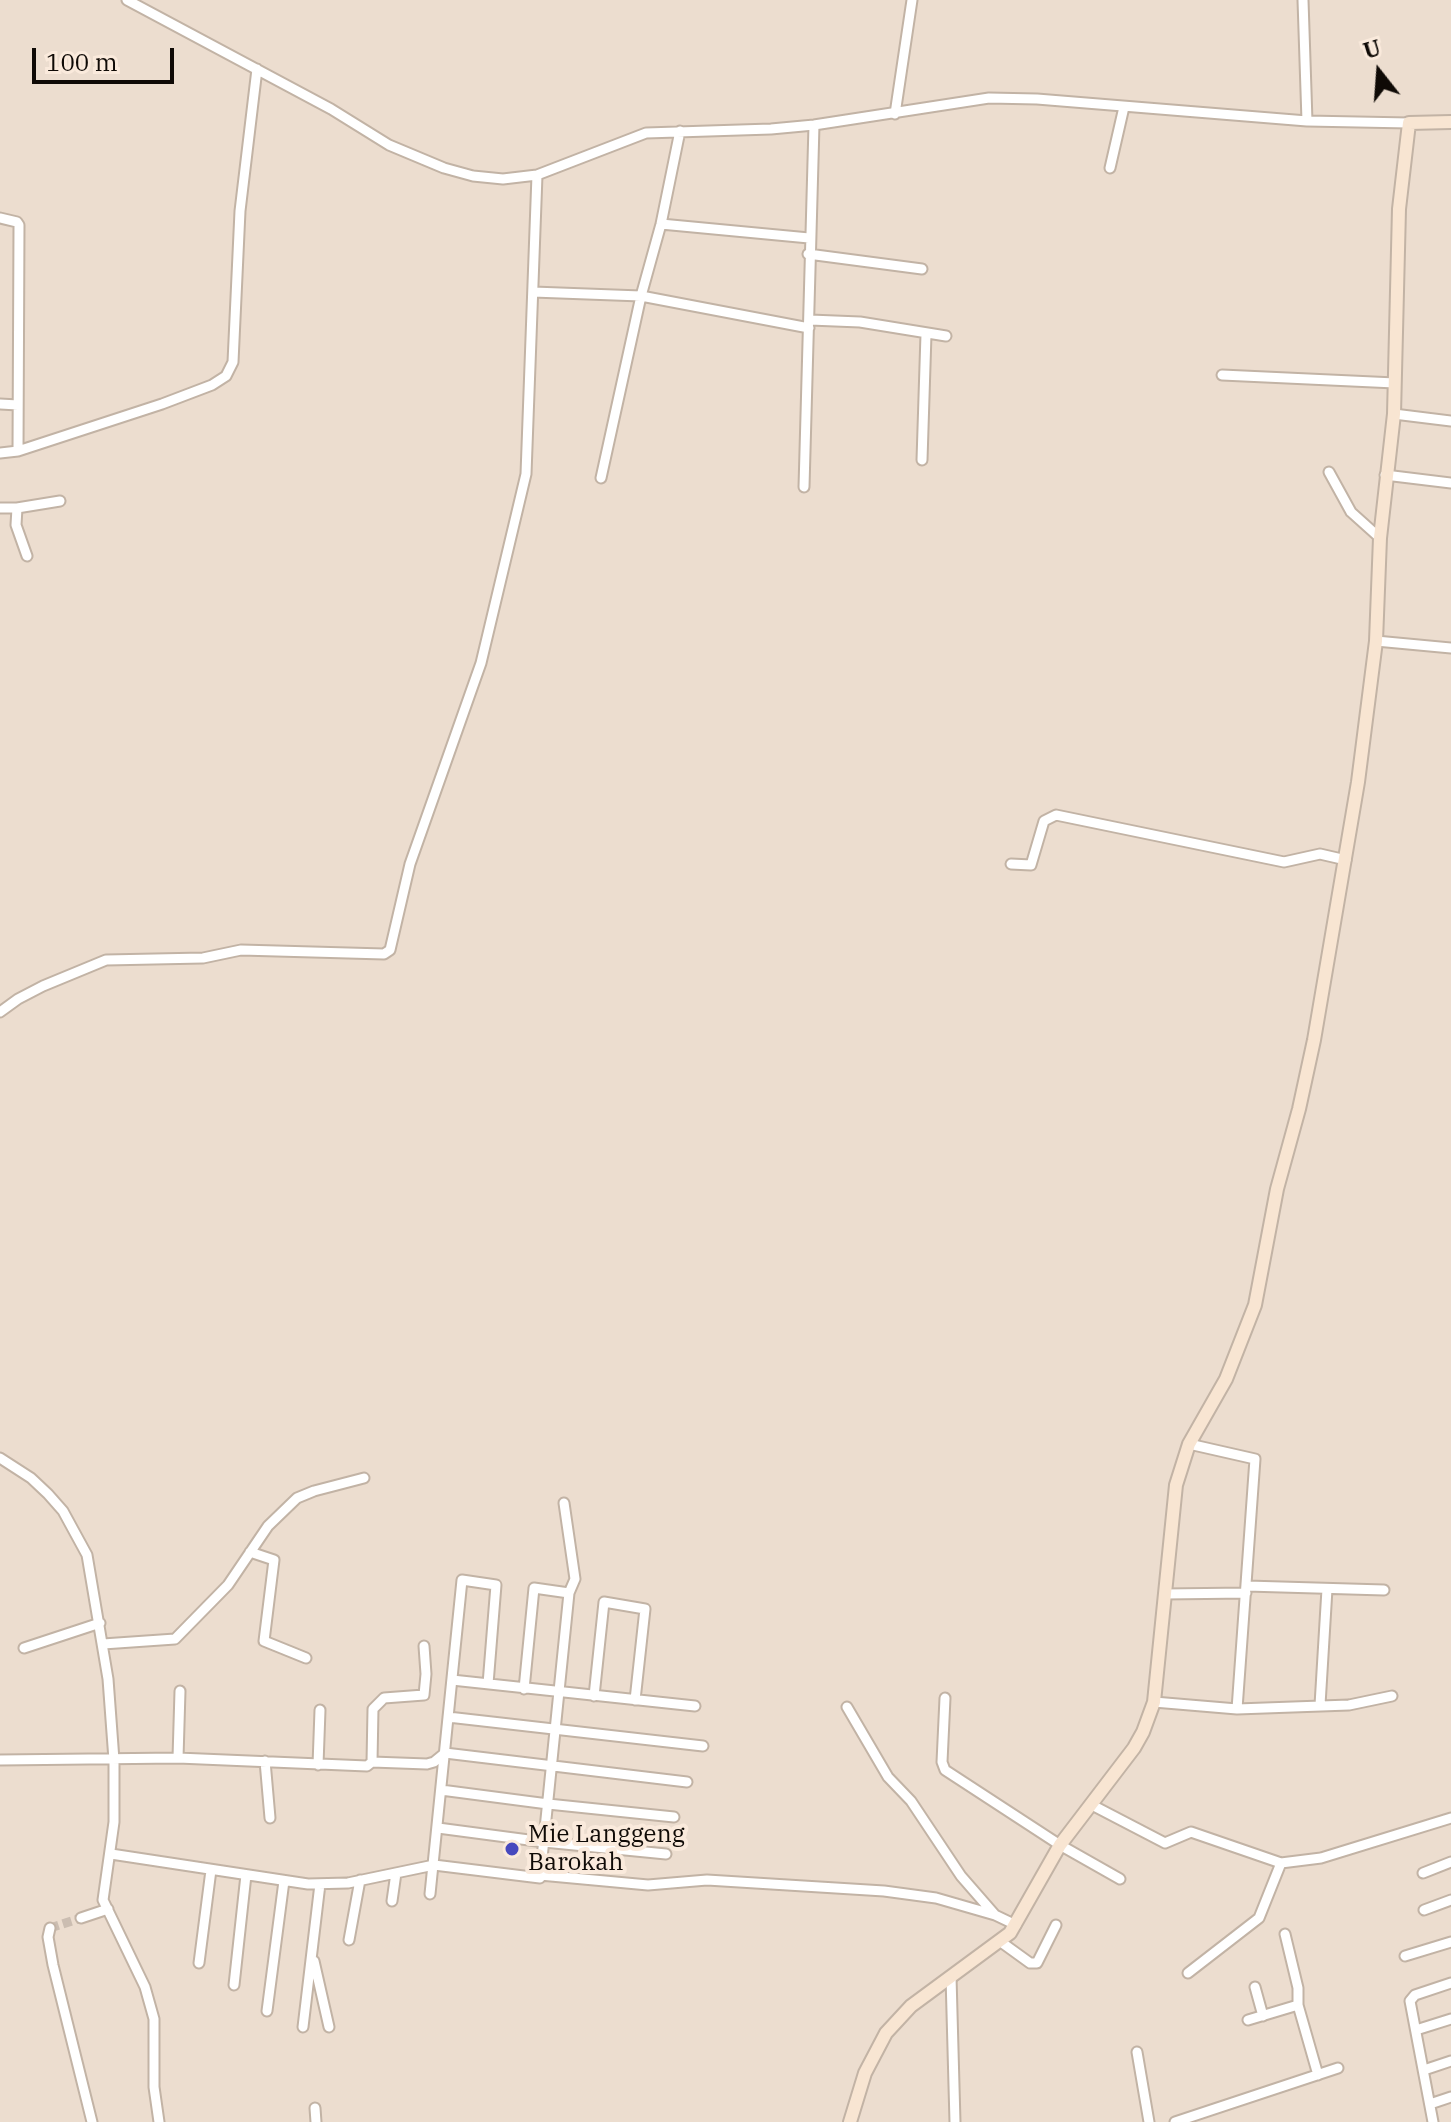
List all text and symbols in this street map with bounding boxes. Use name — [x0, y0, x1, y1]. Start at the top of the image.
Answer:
scale bar — [36, 32, 178, 82]
north arrow — [1339, 32, 1419, 112]
text: U — [1359, 32, 1384, 65]
text: 100 m — [46, 46, 118, 78]
place label: Mie Langgeng Barokah — [528, 1821, 685, 1877]
marker: Mie Langgeng Barokah — [503, 1840, 521, 1858]

